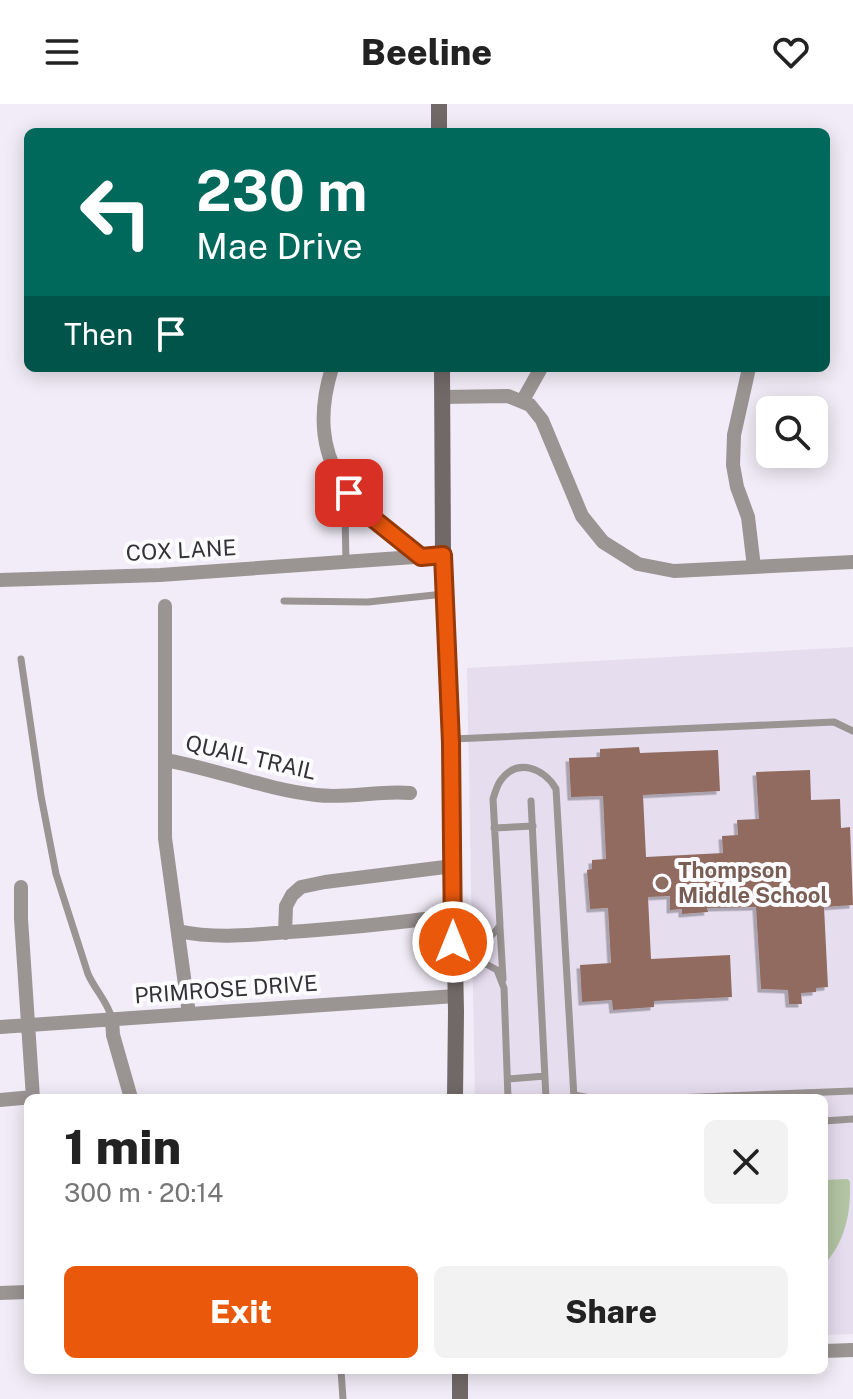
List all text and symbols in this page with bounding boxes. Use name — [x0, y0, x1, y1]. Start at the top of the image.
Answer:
icon: menu — [40, 30, 84, 74]
icon: heart — [769, 30, 813, 74]
text: Beeline — [361, 31, 492, 73]
text: 230 m — [196, 158, 368, 224]
icon: left — [64, 160, 168, 264]
text: Mae Drive — [196, 225, 363, 267]
icon: arrive — [149, 312, 193, 356]
text: Then — [64, 316, 133, 352]
map controls — [756, 396, 828, 468]
button: search — [756, 396, 828, 468]
pin — [315, 459, 383, 527]
icon: arrive — [327, 471, 371, 515]
street label: COX LANE — [125, 534, 237, 566]
street label: QUAIL TRAIL — [183, 729, 319, 785]
place label: Thompson Middle School — [678, 857, 828, 908]
marker: Thompson Middle School — [653, 874, 671, 892]
position arrow — [411, 900, 495, 984]
street label: PRIMROSE DRIVE — [133, 970, 319, 1008]
text: 1 min — [64, 1118, 181, 1175]
button: close — [704, 1120, 788, 1204]
text: 300 m · 20:14 — [64, 1177, 223, 1208]
button: Exit — [64, 1266, 418, 1358]
button: Share — [434, 1266, 788, 1358]

